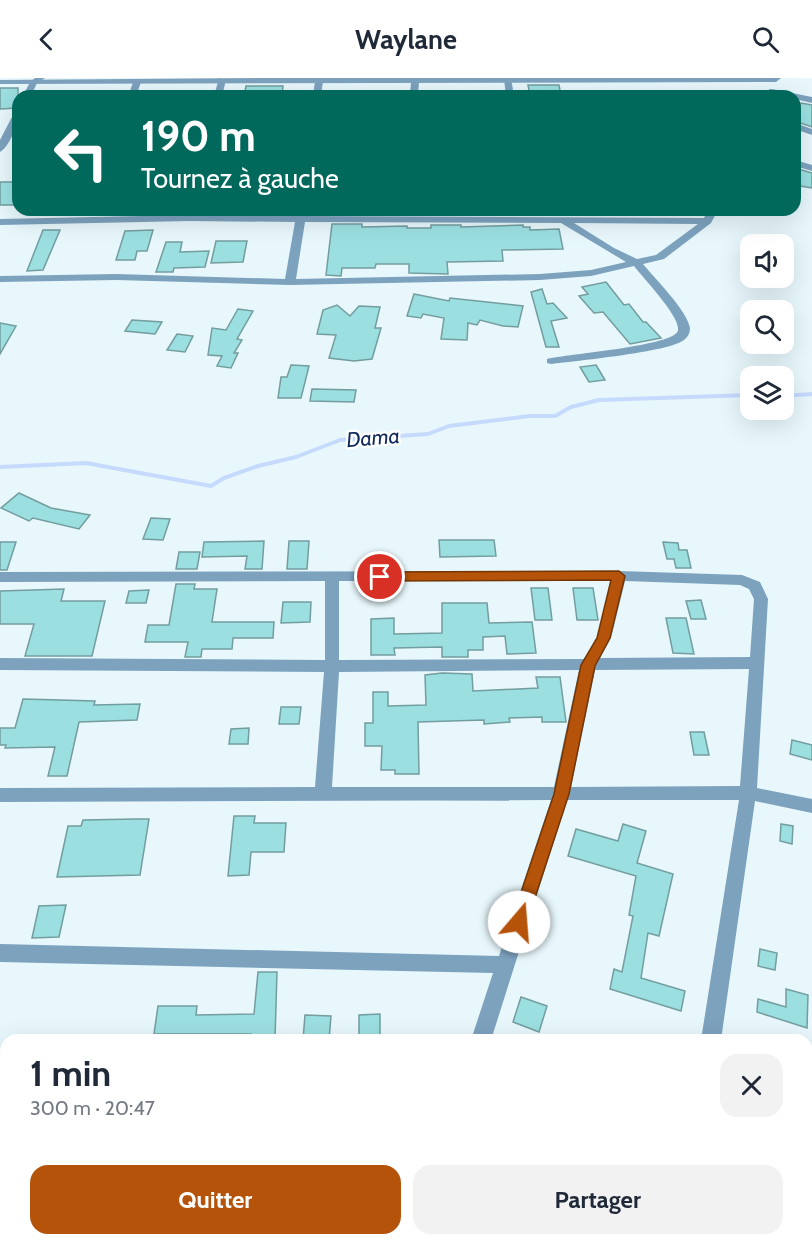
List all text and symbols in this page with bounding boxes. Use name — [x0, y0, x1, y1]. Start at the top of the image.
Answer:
icon: back — [30, 23, 63, 56]
text: Waylane — [355, 23, 457, 56]
icon: search — [749, 23, 782, 56]
text: 190 m — [141, 110, 256, 162]
icon: left — [42, 114, 120, 192]
text: Tournez à gauche — [141, 162, 339, 195]
map controls — [740, 234, 794, 420]
button: sound — [740, 234, 794, 288]
button: search — [740, 300, 794, 354]
button: layers — [740, 366, 794, 420]
water label: Dama — [345, 423, 401, 452]
pin — [354, 551, 405, 602]
icon: arrive — [363, 560, 396, 593]
position arrow — [487, 890, 551, 954]
text: 1 min — [30, 1051, 111, 1095]
button: close — [720, 1054, 783, 1117]
text: 300 m · 20:47 — [30, 1096, 155, 1120]
button: Quitter — [30, 1165, 401, 1234]
button: Partager — [413, 1165, 783, 1234]

